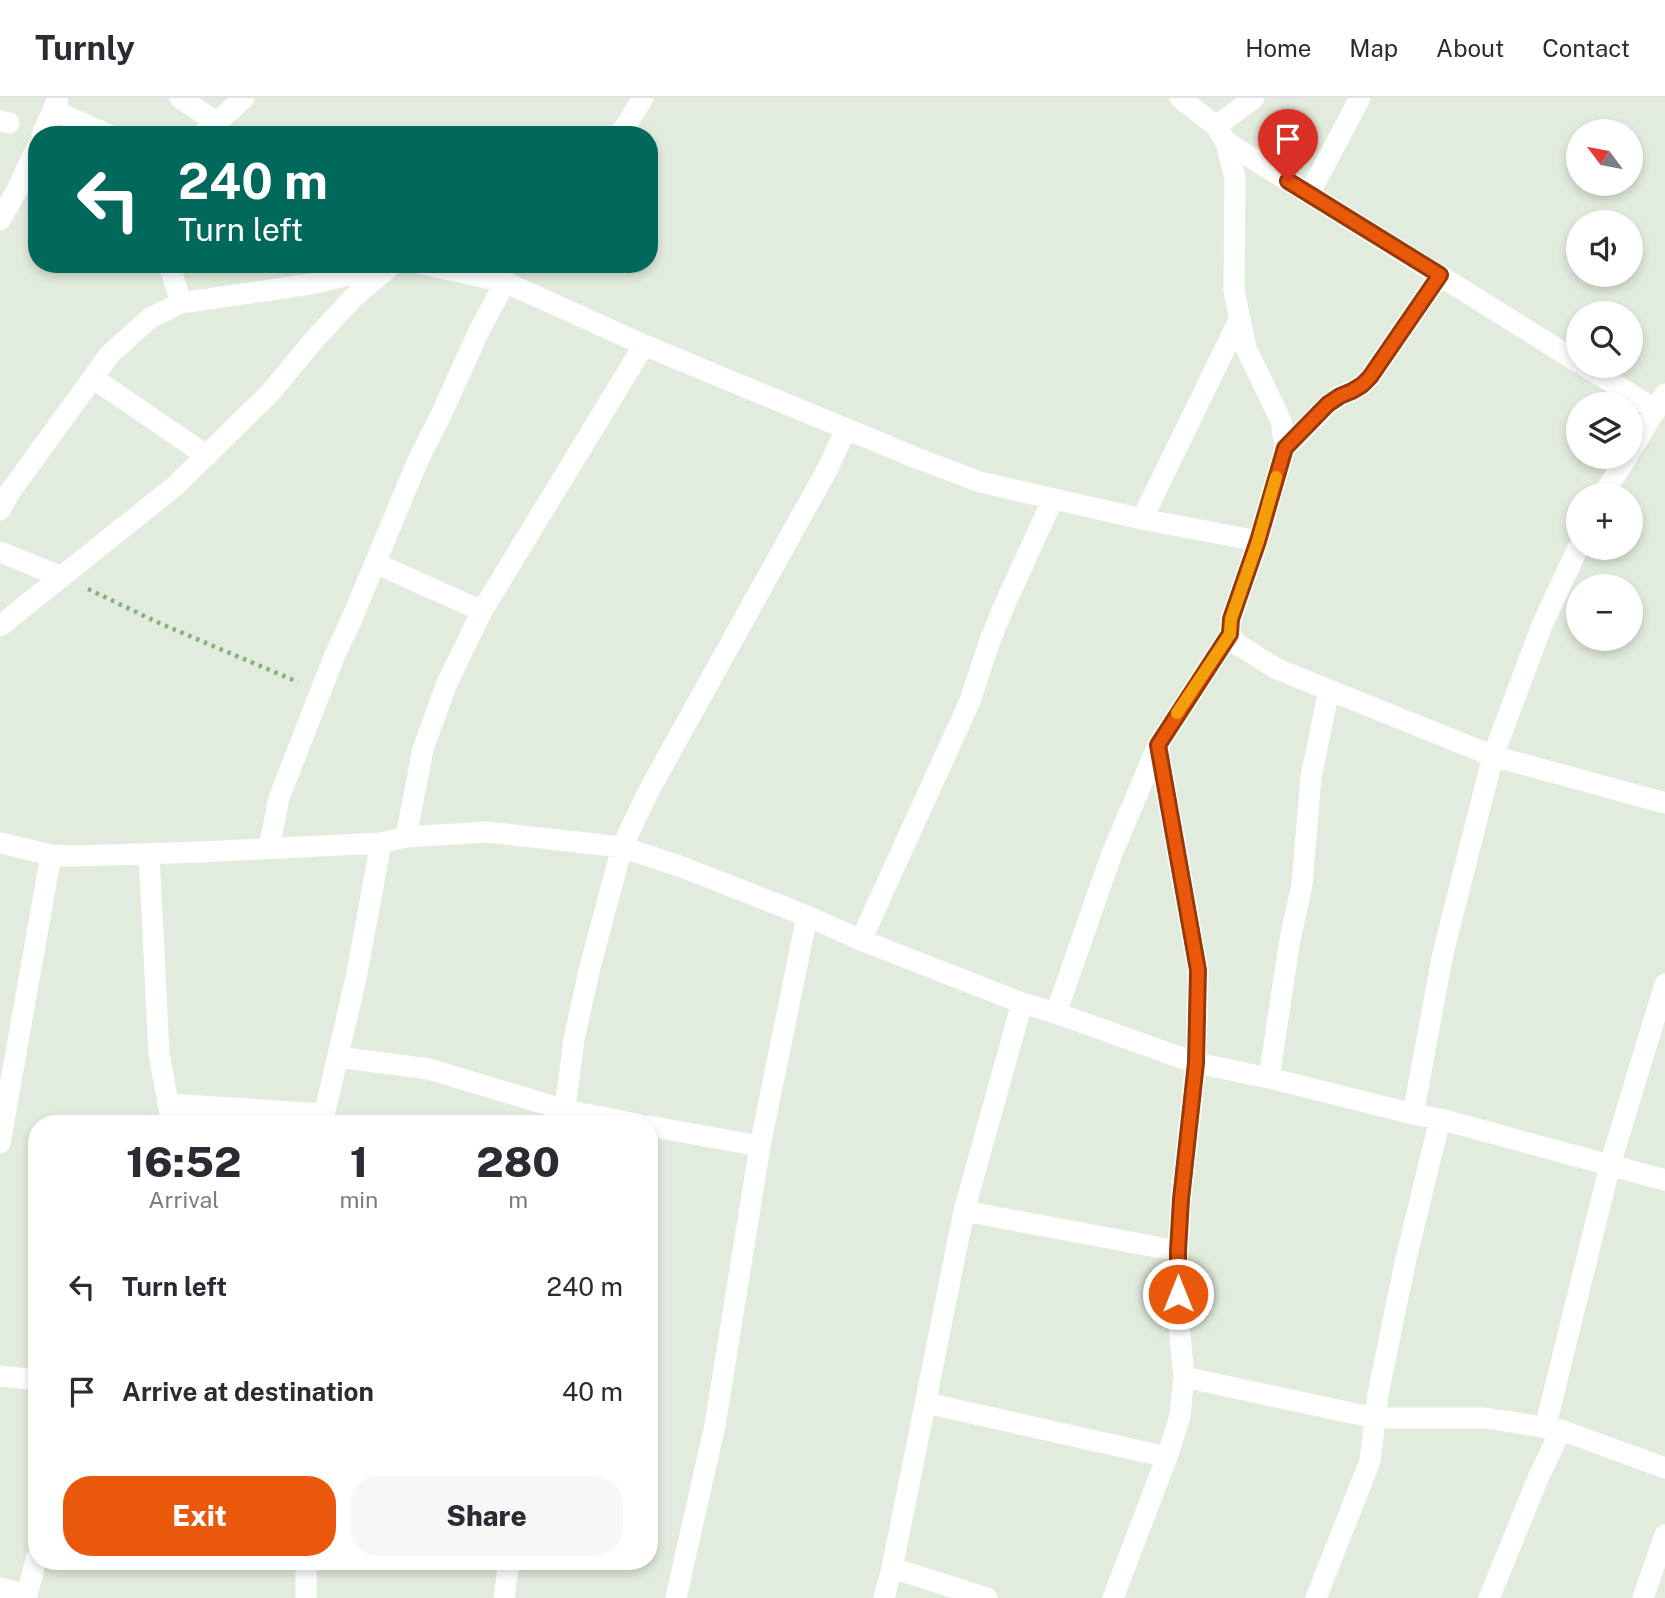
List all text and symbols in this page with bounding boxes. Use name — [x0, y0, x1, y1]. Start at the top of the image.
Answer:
text: Turnly — [35, 29, 135, 67]
text: Home — [1245, 34, 1311, 62]
text: Map — [1349, 34, 1398, 62]
text: About — [1436, 34, 1504, 62]
text: Contact — [1542, 34, 1630, 62]
pin — [1258, 109, 1318, 181]
north arrow — [1566, 119, 1643, 196]
map controls — [1566, 119, 1643, 651]
icon: arrive — [1269, 120, 1307, 158]
text: 240 m — [178, 152, 328, 210]
icon: left — [63, 154, 154, 245]
button: sound — [1566, 210, 1643, 287]
text: Turn left — [178, 211, 303, 248]
button: search — [1566, 301, 1643, 378]
button: layers — [1566, 392, 1643, 469]
button: + — [1566, 483, 1643, 560]
button: − — [1566, 574, 1643, 651]
text: 16:52 — [126, 1137, 241, 1186]
text: 1 — [350, 1137, 368, 1186]
text: 280 — [476, 1137, 560, 1186]
text: Arrival — [148, 1186, 219, 1213]
text: min — [339, 1186, 378, 1213]
text: m — [508, 1186, 528, 1213]
position arrow — [1141, 1257, 1215, 1331]
icon: left — [63, 1268, 101, 1306]
text: Turn left — [122, 1271, 227, 1302]
text: 240 m — [546, 1271, 623, 1302]
icon: arrive — [63, 1373, 101, 1411]
text: Arrive at destination — [122, 1376, 374, 1407]
text: 40 m — [562, 1376, 623, 1407]
button: Exit — [63, 1476, 336, 1556]
button: Share — [350, 1476, 623, 1556]

